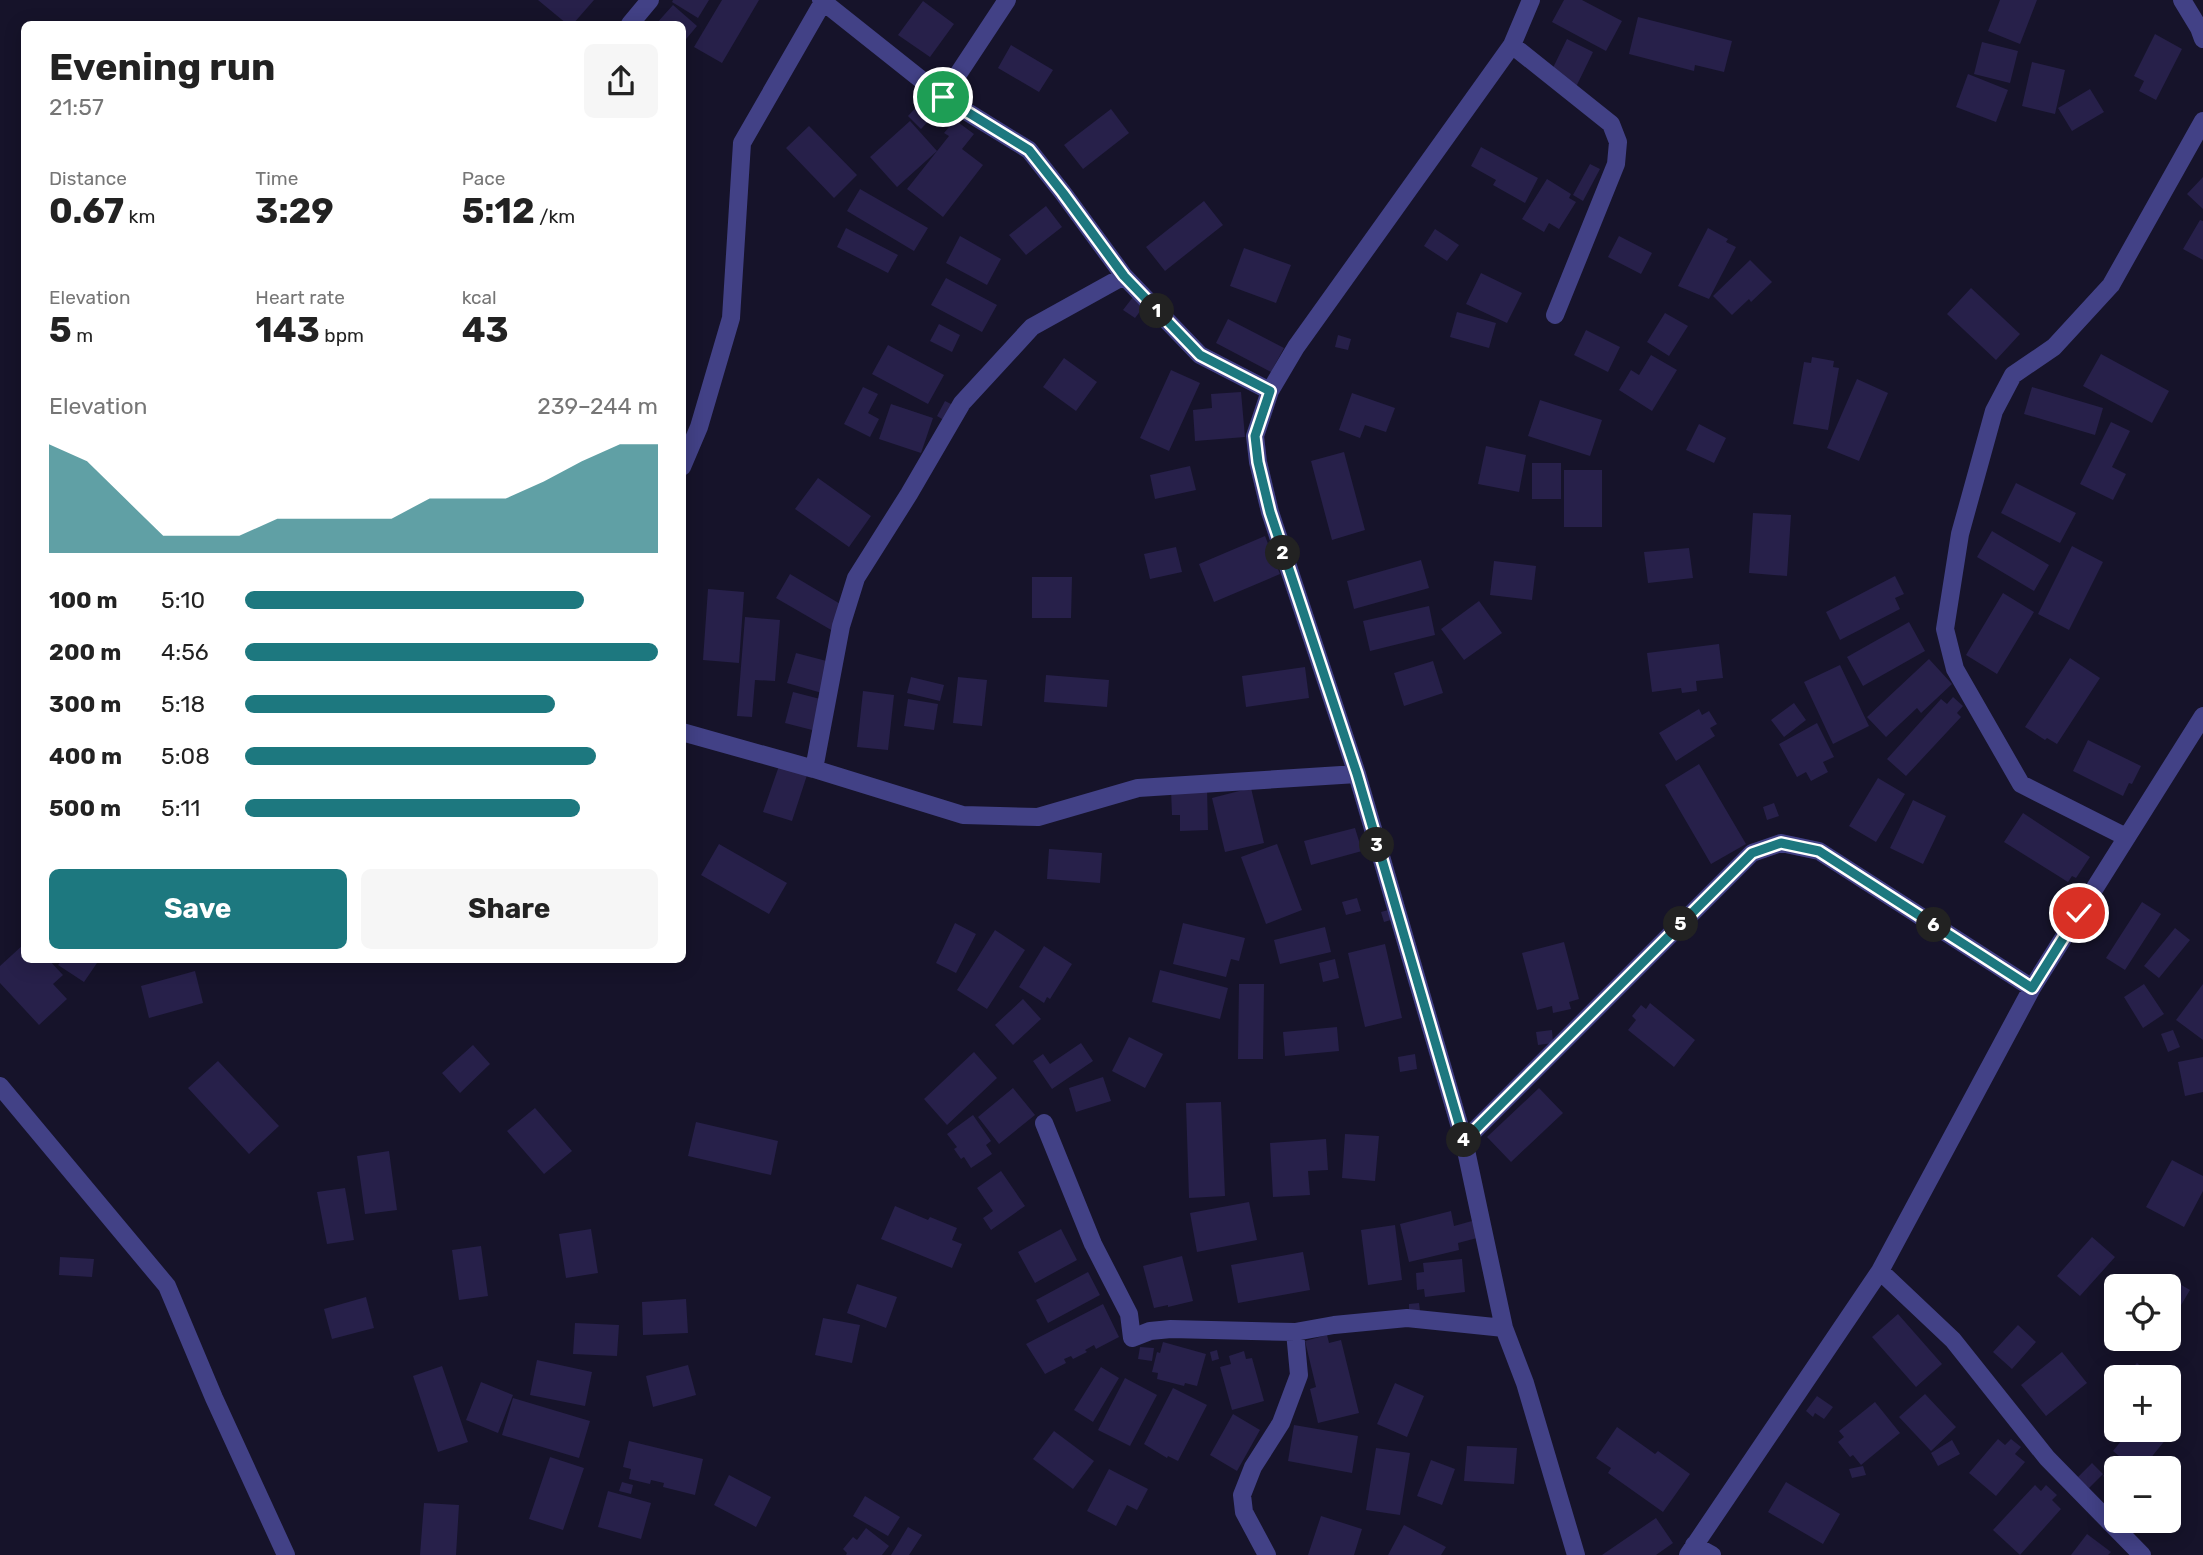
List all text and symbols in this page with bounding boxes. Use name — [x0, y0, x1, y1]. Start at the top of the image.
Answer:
text: Evening run — [49, 44, 275, 90]
button: share — [584, 44, 658, 118]
pin — [913, 67, 973, 127]
icon: arrive — [924, 78, 962, 116]
text: 21:57 — [49, 93, 104, 121]
text: Distance — [49, 167, 127, 190]
text: Time — [255, 167, 298, 190]
text: Pace — [462, 167, 505, 190]
text: 0.67 — [49, 190, 124, 232]
text: 3:29 — [255, 190, 334, 232]
text: 5:12 — [462, 190, 535, 232]
text: km — [124, 205, 155, 228]
text: /km — [535, 205, 575, 228]
text: Elevation — [49, 286, 130, 309]
text: Heart rate — [255, 286, 345, 309]
text: kcal — [462, 286, 497, 309]
pin: 1 — [1140, 294, 1174, 328]
text: 1 — [1152, 299, 1161, 322]
text: 5 — [49, 309, 72, 351]
text: 143 — [255, 309, 320, 351]
text: 43 — [462, 309, 509, 351]
text: m — [72, 324, 93, 347]
text: bpm — [320, 324, 364, 347]
text: Elevation — [49, 392, 148, 420]
text: 239–244 m — [537, 392, 658, 420]
pin: 2 — [1266, 536, 1300, 570]
text: 2 — [1276, 541, 1289, 564]
text: 100 m — [49, 586, 118, 614]
text: 5:10 — [161, 586, 205, 614]
text: 200 m — [49, 638, 121, 666]
text: 4:56 — [161, 638, 209, 666]
text: 300 m — [49, 690, 121, 718]
text: 5:18 — [161, 690, 205, 718]
text: 400 m — [49, 742, 122, 770]
text: 5:08 — [161, 742, 210, 770]
text: 500 m — [49, 794, 121, 822]
text: 5:11 — [161, 794, 200, 822]
pin: 3 — [1360, 828, 1394, 862]
text: 3 — [1370, 833, 1383, 856]
button: Save — [49, 869, 347, 949]
button: Share — [361, 869, 658, 949]
pin — [2049, 883, 2109, 943]
icon: check — [2060, 894, 2098, 932]
pin: 5 — [1664, 906, 1698, 942]
pin: 6 — [1916, 908, 1952, 942]
text: 5 — [1674, 912, 1687, 935]
text: 6 — [1927, 913, 1940, 936]
pin: 4 — [1446, 1122, 1482, 1158]
text: 4 — [1457, 1128, 1470, 1151]
map controls — [2104, 1274, 2181, 1533]
button: locate — [2104, 1274, 2181, 1351]
button: + — [2104, 1365, 2181, 1442]
button: − — [2104, 1456, 2181, 1533]

